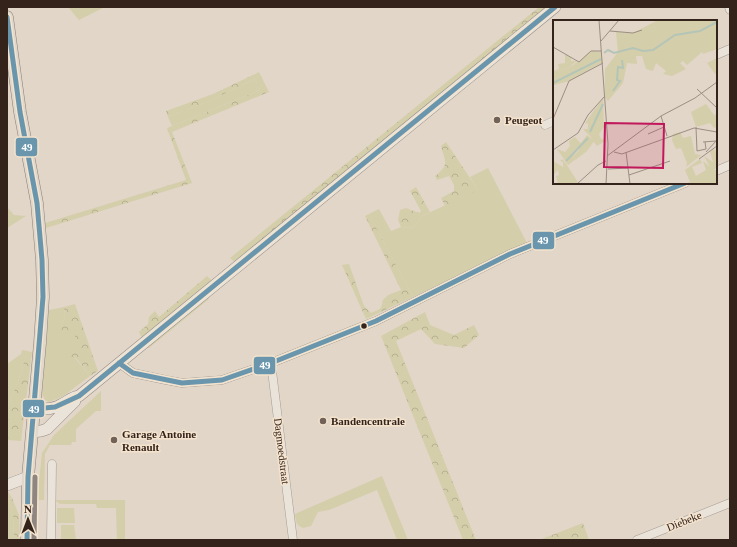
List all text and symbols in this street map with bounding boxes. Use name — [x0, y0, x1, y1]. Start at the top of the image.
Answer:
inset map — [553, 20, 717, 184]
place label: Peugeot — [505, 114, 543, 126]
marker: Peugeot — [492, 115, 502, 125]
line badge: 49 — [15, 137, 38, 157]
text: 49 — [22, 141, 33, 153]
line badge: 49 — [532, 231, 555, 250]
text: 49 — [538, 234, 549, 246]
unlabelled marker — [359, 321, 369, 331]
line badge: 49 — [253, 356, 276, 375]
text: 49 — [260, 359, 271, 371]
line badge: 49 — [22, 399, 45, 418]
text: 49 — [29, 403, 40, 415]
place label: Bandencentrale — [331, 415, 405, 427]
marker: Bandencentrale — [318, 416, 328, 426]
street label: Dagmoedstraat — [272, 417, 292, 485]
place label: Garage Antoine Renault — [122, 428, 196, 453]
marker: Garage Antoine Renault — [109, 435, 119, 445]
north arrow — [8, 499, 48, 539]
text: N — [24, 503, 32, 515]
street label: Diebeke — [665, 509, 703, 533]

